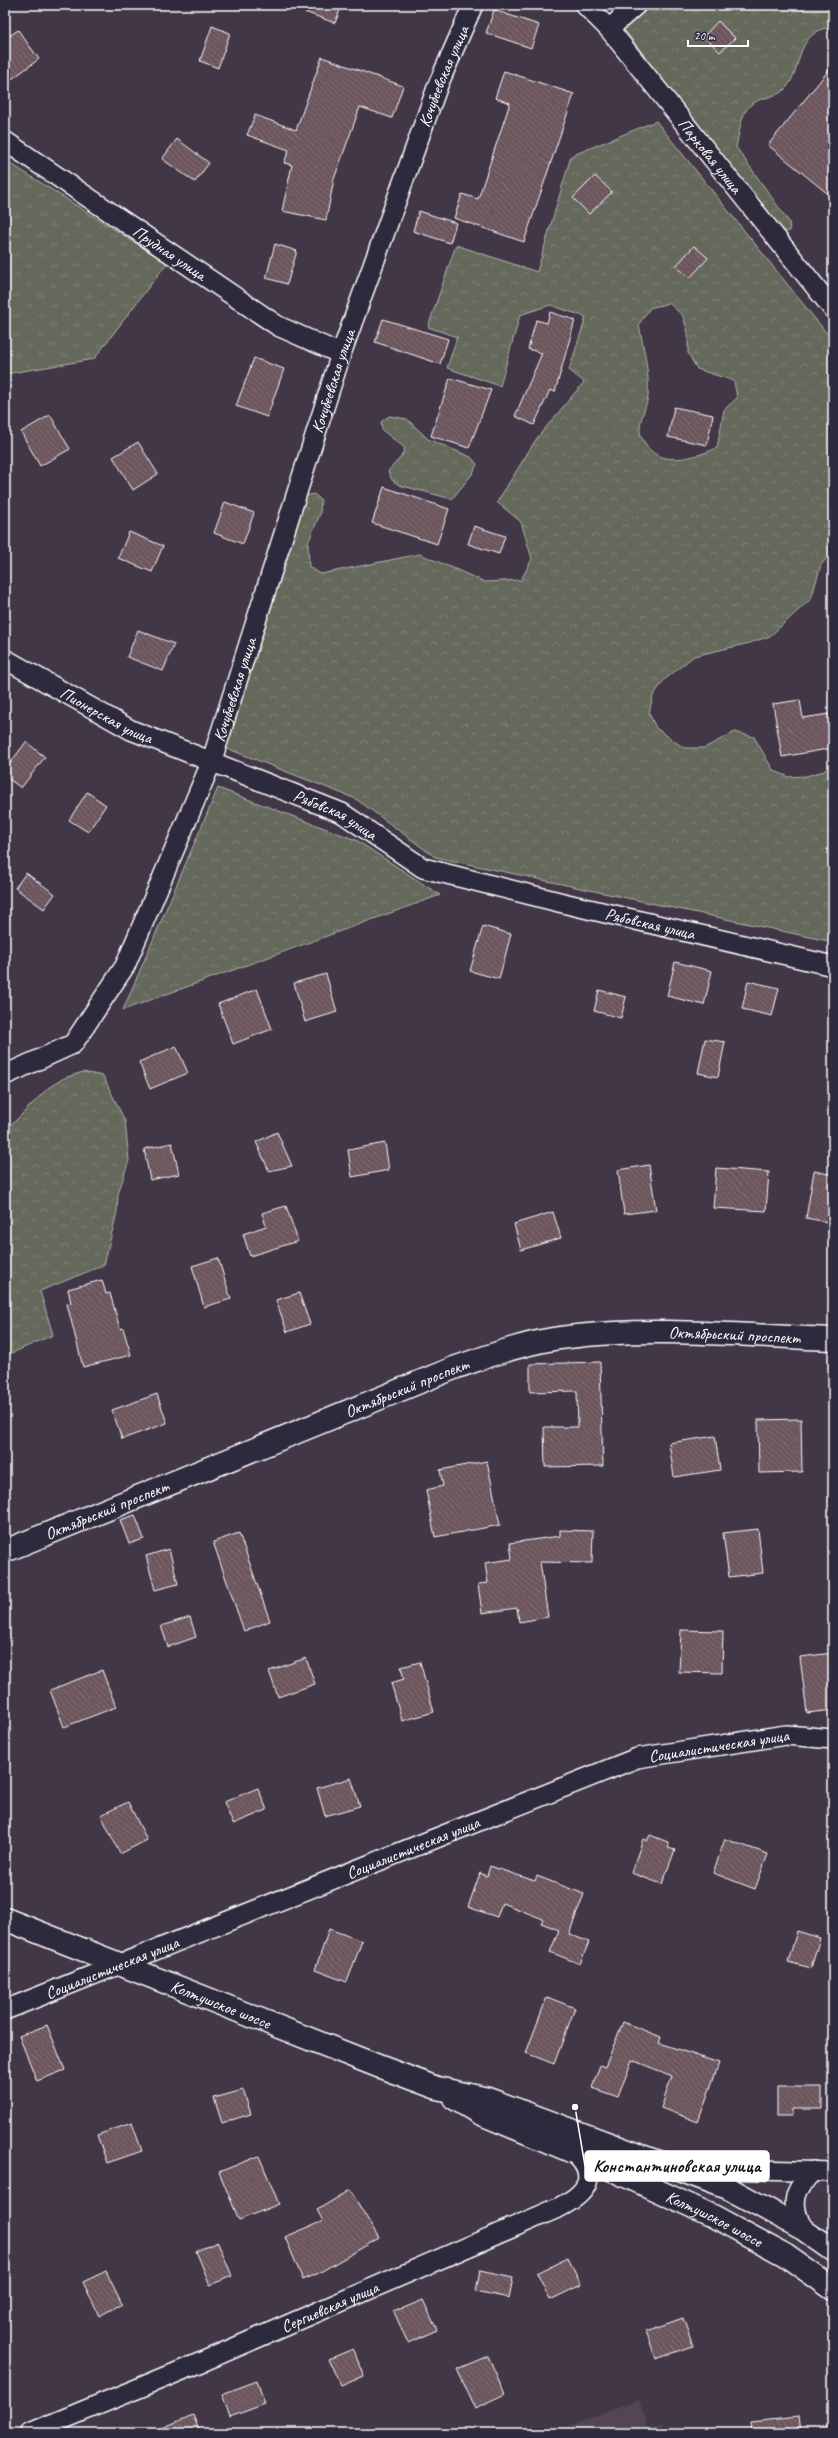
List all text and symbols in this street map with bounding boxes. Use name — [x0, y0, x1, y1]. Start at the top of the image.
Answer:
street label: Кочубеевская улица — [413, 20, 474, 130]
scale bar — [688, 22, 748, 48]
text: 20 m — [694, 28, 716, 44]
street label: Парковая улица — [674, 114, 748, 199]
street label: Прудная улица — [129, 220, 212, 286]
street label: Кочубеевская улица — [306, 324, 360, 435]
street label: Кочубеевская улица — [208, 633, 261, 744]
street label: Пионерская улица — [57, 682, 157, 748]
street label: Рябовская улица — [291, 785, 383, 845]
street label: Рябовская улица — [603, 903, 699, 944]
street label: Октябрьский проспект — [668, 1322, 802, 1348]
street label: Октябрьский проспект — [342, 1353, 472, 1422]
street label: Октябрьский проспект — [42, 1475, 172, 1544]
street label: Социалистическая улица — [647, 1724, 791, 1767]
street label: Социалистическая улица — [343, 1811, 483, 1883]
street label: Социалистическая улица — [42, 1931, 183, 2003]
street label: Колтушское шоссе — [168, 1975, 275, 2034]
callout: Константиновская улица — [585, 2151, 769, 2181]
text: Константиновская улица — [593, 2155, 763, 2177]
street label: Колтушское шоссе — [663, 2185, 768, 2252]
street label: Сергиевская улица — [278, 2276, 382, 2337]

